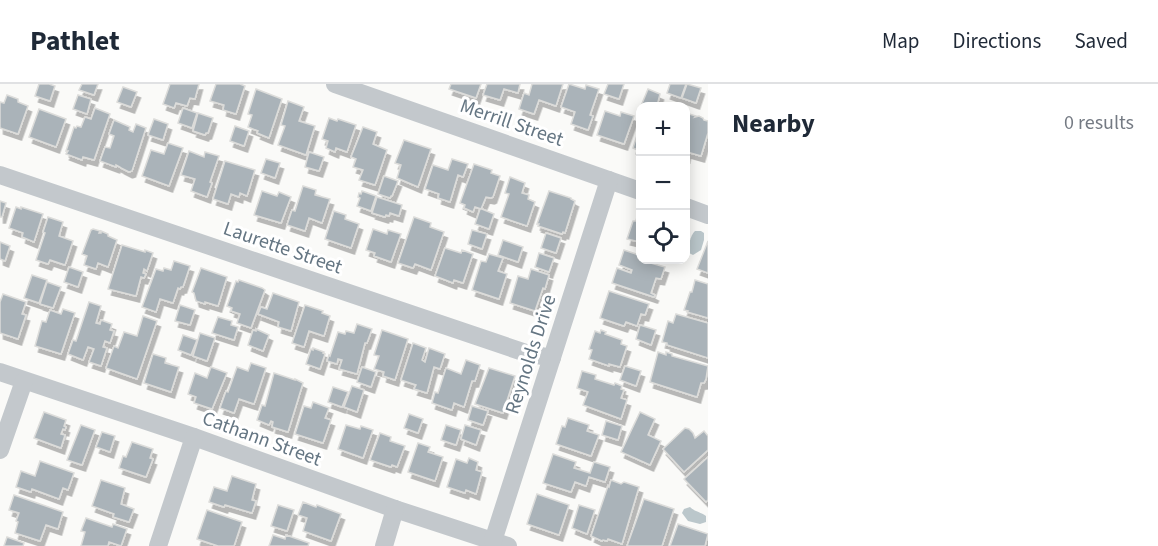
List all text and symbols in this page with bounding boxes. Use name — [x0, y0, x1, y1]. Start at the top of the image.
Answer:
text: Pathlet — [30, 21, 120, 61]
text: Map — [882, 26, 920, 56]
text: Directions — [953, 26, 1041, 56]
text: Saved — [1074, 26, 1128, 56]
street label: Merrill Street — [456, 92, 567, 154]
map controls — [636, 102, 690, 264]
button: + — [636, 102, 690, 156]
text: Nearby — [732, 105, 815, 142]
text: 0 results — [1064, 109, 1134, 137]
button: − — [636, 156, 690, 210]
button: locate — [636, 210, 690, 264]
street label: Laurette Street — [219, 215, 346, 281]
street label: Reynolds Drive — [498, 291, 563, 418]
street label: Cathann Street — [198, 404, 325, 474]

